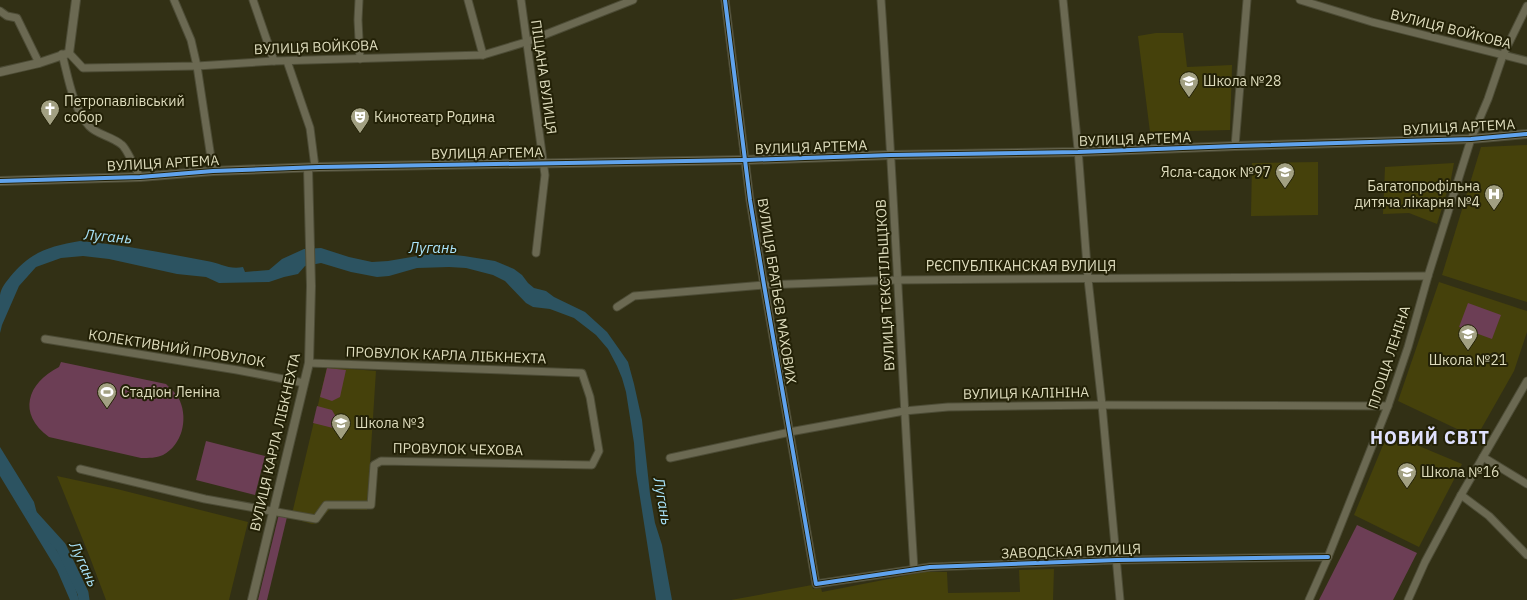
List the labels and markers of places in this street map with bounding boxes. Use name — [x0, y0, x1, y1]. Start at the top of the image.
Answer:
school or university icon: Школа №28 — [1178, 70, 1200, 98]
place label: Школа №28 — [1203, 72, 1282, 90]
place label: Петропавлівський собор — [64, 92, 185, 126]
church icon: Петропавлівський собор — [39, 98, 61, 126]
theatre icon: Кинотеатр Родина — [349, 106, 371, 134]
place label: Кинотеатр Родина — [374, 108, 495, 126]
school or university icon: Ясла-садок №97 — [1274, 161, 1296, 189]
place label: Ясла-садок №97 — [1161, 163, 1271, 181]
place label: Багатопрофільна дитяча лікарня №4 — [1355, 177, 1481, 211]
hospital icon: Багатопрофільна дитяча лікарня №4 — [1483, 183, 1505, 211]
school or university icon: Школа №21 — [1457, 323, 1479, 351]
place label: Школа №21 — [1429, 351, 1507, 369]
sports icon: Стадіон Леніна — [96, 381, 118, 409]
place label: Стадіон Леніна — [121, 383, 220, 401]
school or university icon: Школа №3 — [330, 412, 352, 440]
place label: Школа №3 — [355, 414, 425, 432]
school or university icon: Школа №16 — [1396, 461, 1418, 489]
place label: Школа №16 — [1421, 463, 1500, 481]

